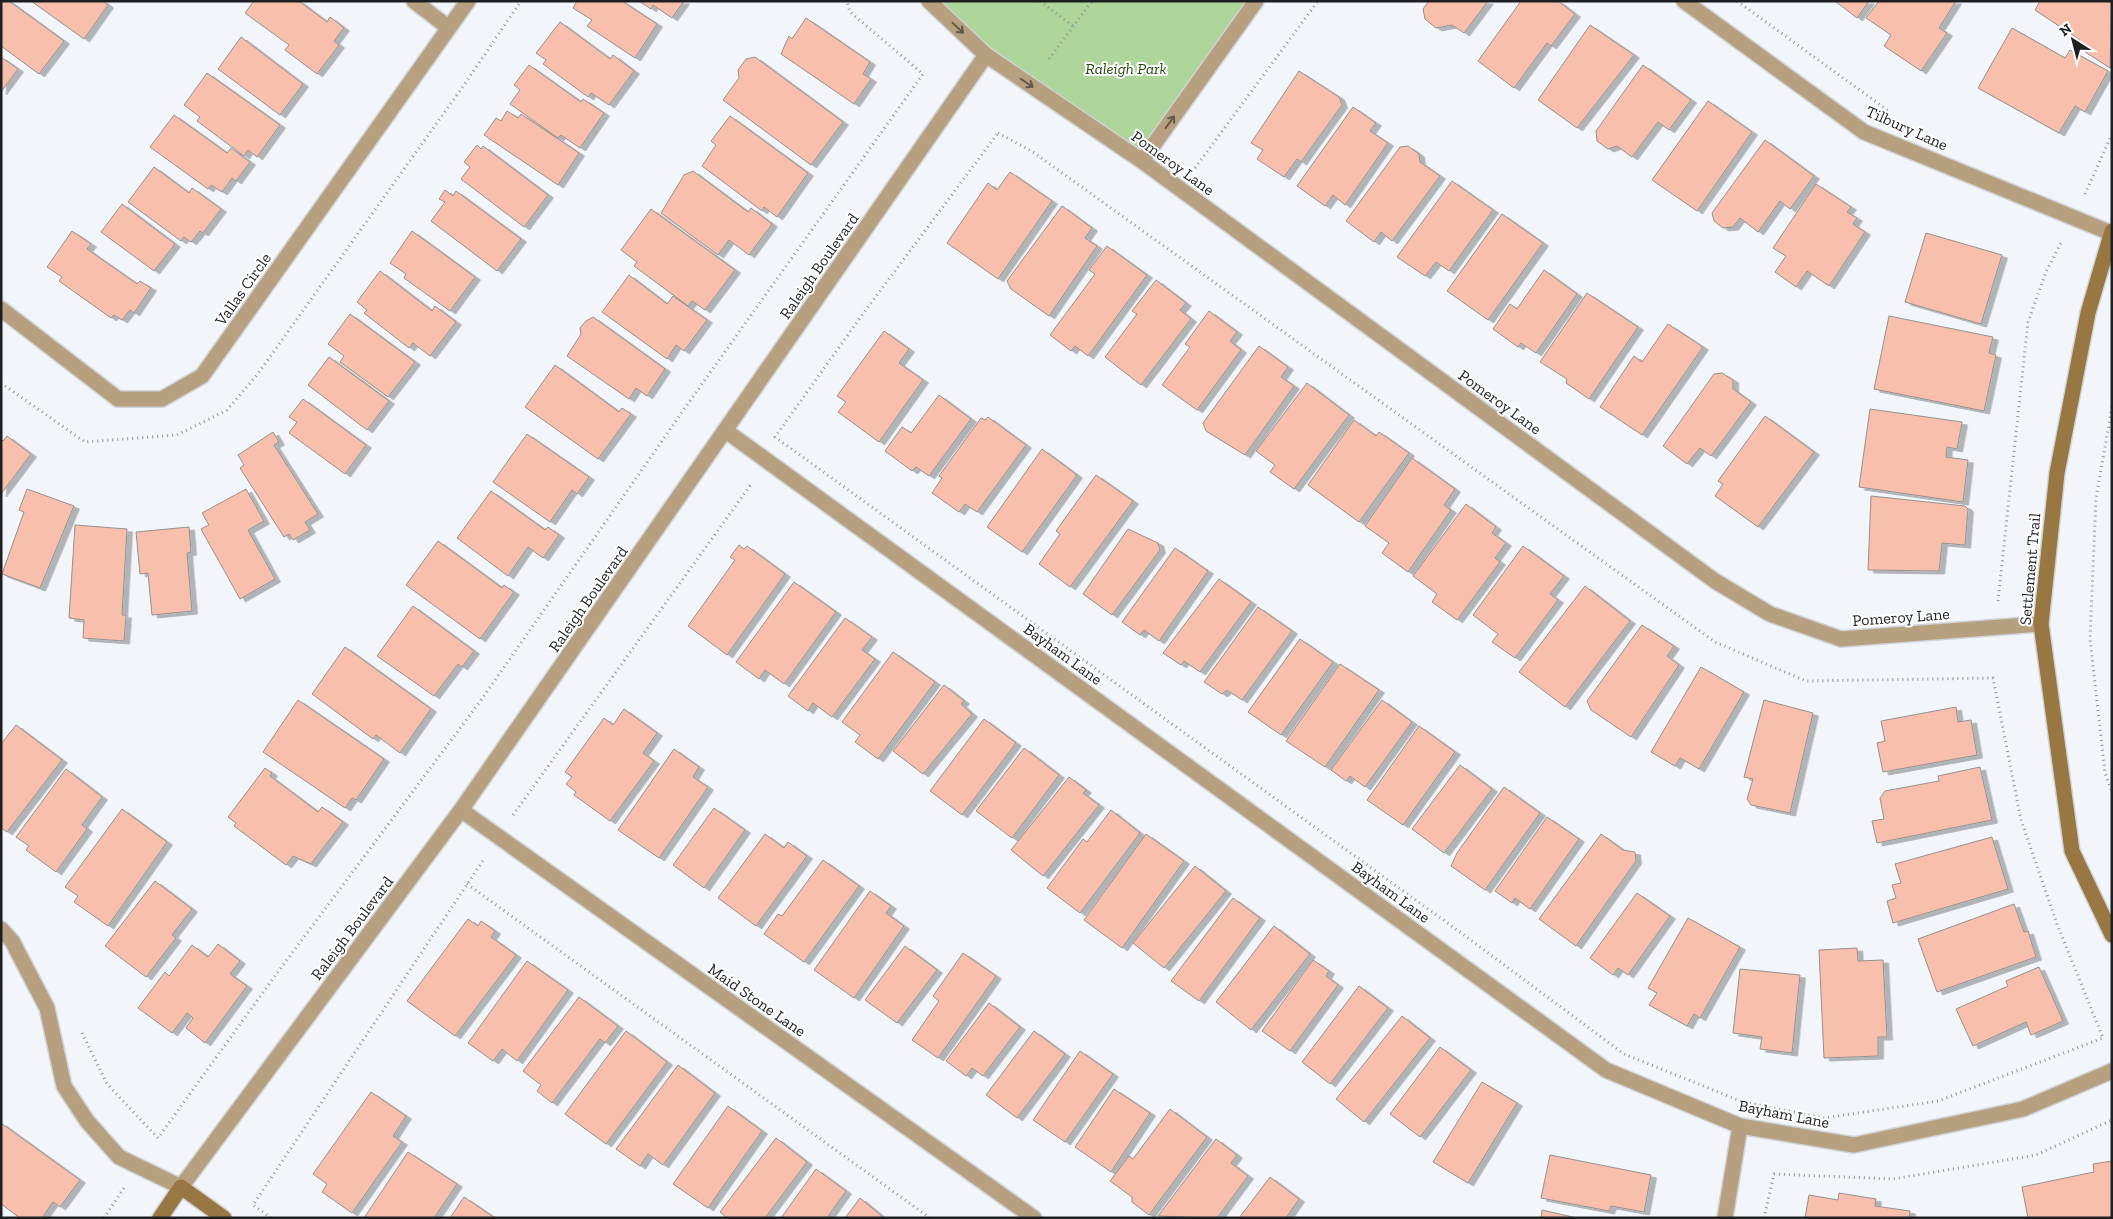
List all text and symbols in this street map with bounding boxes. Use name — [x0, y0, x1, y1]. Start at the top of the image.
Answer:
north arrow — [2048, 15, 2098, 65]
text: N — [2056, 20, 2075, 40]
one-way arrow — [951, 22, 964, 34]
park label: Raleigh Park — [1085, 59, 1167, 78]
one-way arrow — [1019, 78, 1033, 88]
street label: Tilbury Lane — [1863, 102, 1951, 154]
one-way arrow — [1165, 115, 1175, 129]
street label: Pomeroy Lane — [1128, 127, 1218, 199]
street label: Raleigh Boulevard — [775, 209, 863, 323]
street label: Vallas Circle — [210, 249, 275, 330]
street label: Pomeroy Lane — [1455, 366, 1545, 438]
street label: Settlement Trail — [2016, 512, 2044, 626]
street label: Raleigh Boulevard — [544, 542, 632, 656]
street label: Pomeroy Lane — [1852, 604, 1950, 630]
street label: Bayham Lane — [1020, 619, 1106, 689]
street label: Bayham Lane — [1348, 857, 1434, 927]
street label: Raleigh Boulevard — [307, 872, 397, 984]
street label: Maid Stone Lane — [705, 959, 809, 1041]
street label: Bayham Lane — [1737, 1096, 1831, 1132]

